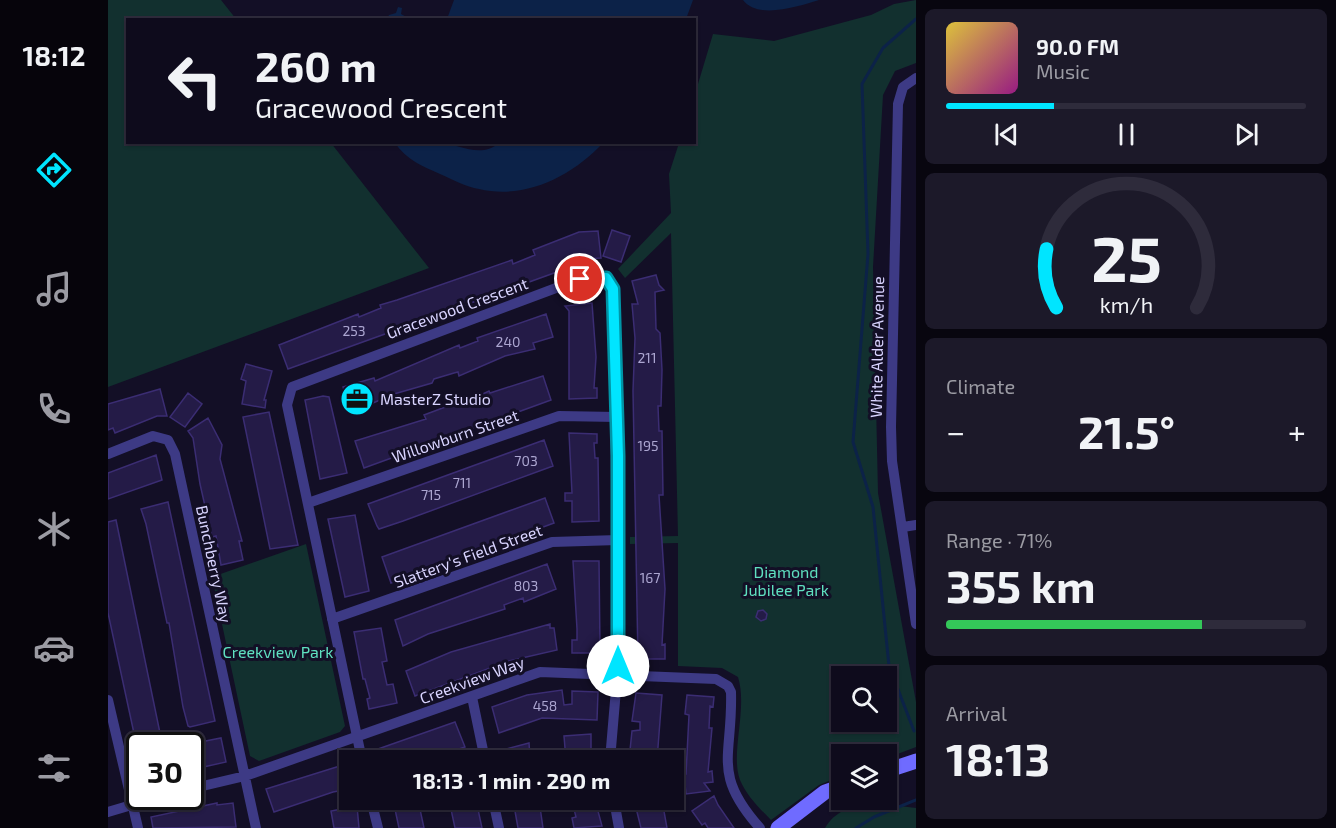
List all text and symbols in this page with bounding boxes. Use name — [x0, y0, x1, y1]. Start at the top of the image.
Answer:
text: 90.0 FM — [1036, 33, 1119, 59]
text: 18:12 — [23, 39, 85, 71]
text: 260 m — [255, 40, 377, 90]
icon: left — [156, 42, 234, 120]
text: Music — [1036, 59, 1090, 83]
text: Gracewood Crescent — [255, 91, 507, 123]
icon: previous — [990, 118, 1023, 151]
icon: pause — [1110, 118, 1143, 151]
icon: next — [1230, 118, 1263, 151]
icon: directions — [33, 149, 75, 191]
text: 25 — [1091, 220, 1161, 295]
pin — [554, 253, 605, 304]
icon: arrive — [563, 262, 596, 295]
icon: music — [33, 268, 75, 310]
street label: Gracewood Crescent — [383, 273, 530, 342]
street label: White Alder Avenue — [866, 276, 887, 418]
text: km/h — [1099, 292, 1153, 317]
house number: 253 — [342, 322, 366, 339]
house number: 240 — [496, 333, 520, 350]
house number: 211 — [637, 349, 657, 366]
text: Climate — [946, 374, 1015, 398]
office icon: MasterZ Studio — [339, 381, 375, 417]
icon: phone — [33, 388, 75, 430]
place label: MasterZ Studio — [380, 389, 491, 408]
text: 21.5° — [1078, 404, 1175, 458]
street label: Willowburn Street — [389, 405, 521, 466]
text: − — [946, 411, 965, 451]
text: + — [1288, 411, 1306, 451]
house number: 195 — [637, 437, 659, 454]
house number: 703 — [514, 452, 538, 469]
house number: 711 — [453, 474, 471, 491]
house number: 715 — [421, 486, 441, 503]
street label: Bunchberry Way — [193, 503, 236, 625]
icon: climate — [33, 508, 75, 550]
street label: Slattery's Field Street — [391, 520, 545, 591]
text: Range · 71% — [946, 528, 1053, 552]
text: 355 km — [946, 558, 1096, 612]
park label: Diamond Jubilee Park — [743, 562, 829, 599]
house number: 167 — [640, 569, 660, 586]
house number: 803 — [514, 577, 538, 594]
icon: car — [33, 627, 75, 669]
position arrow — [586, 634, 650, 698]
park label: Creekview Park — [223, 642, 333, 661]
street label: Creekview Way — [417, 652, 527, 707]
map controls — [831, 666, 897, 810]
button: search — [831, 666, 897, 732]
house number: 458 — [533, 697, 557, 714]
text: Arrival — [946, 701, 1007, 725]
text: 18:13 — [946, 731, 1050, 785]
speed limit sign: 30 — [126, 732, 204, 810]
button: layers — [831, 744, 897, 810]
icon: filters — [33, 747, 75, 789]
text: 18:13 · 1 min · 290 m — [413, 767, 610, 793]

